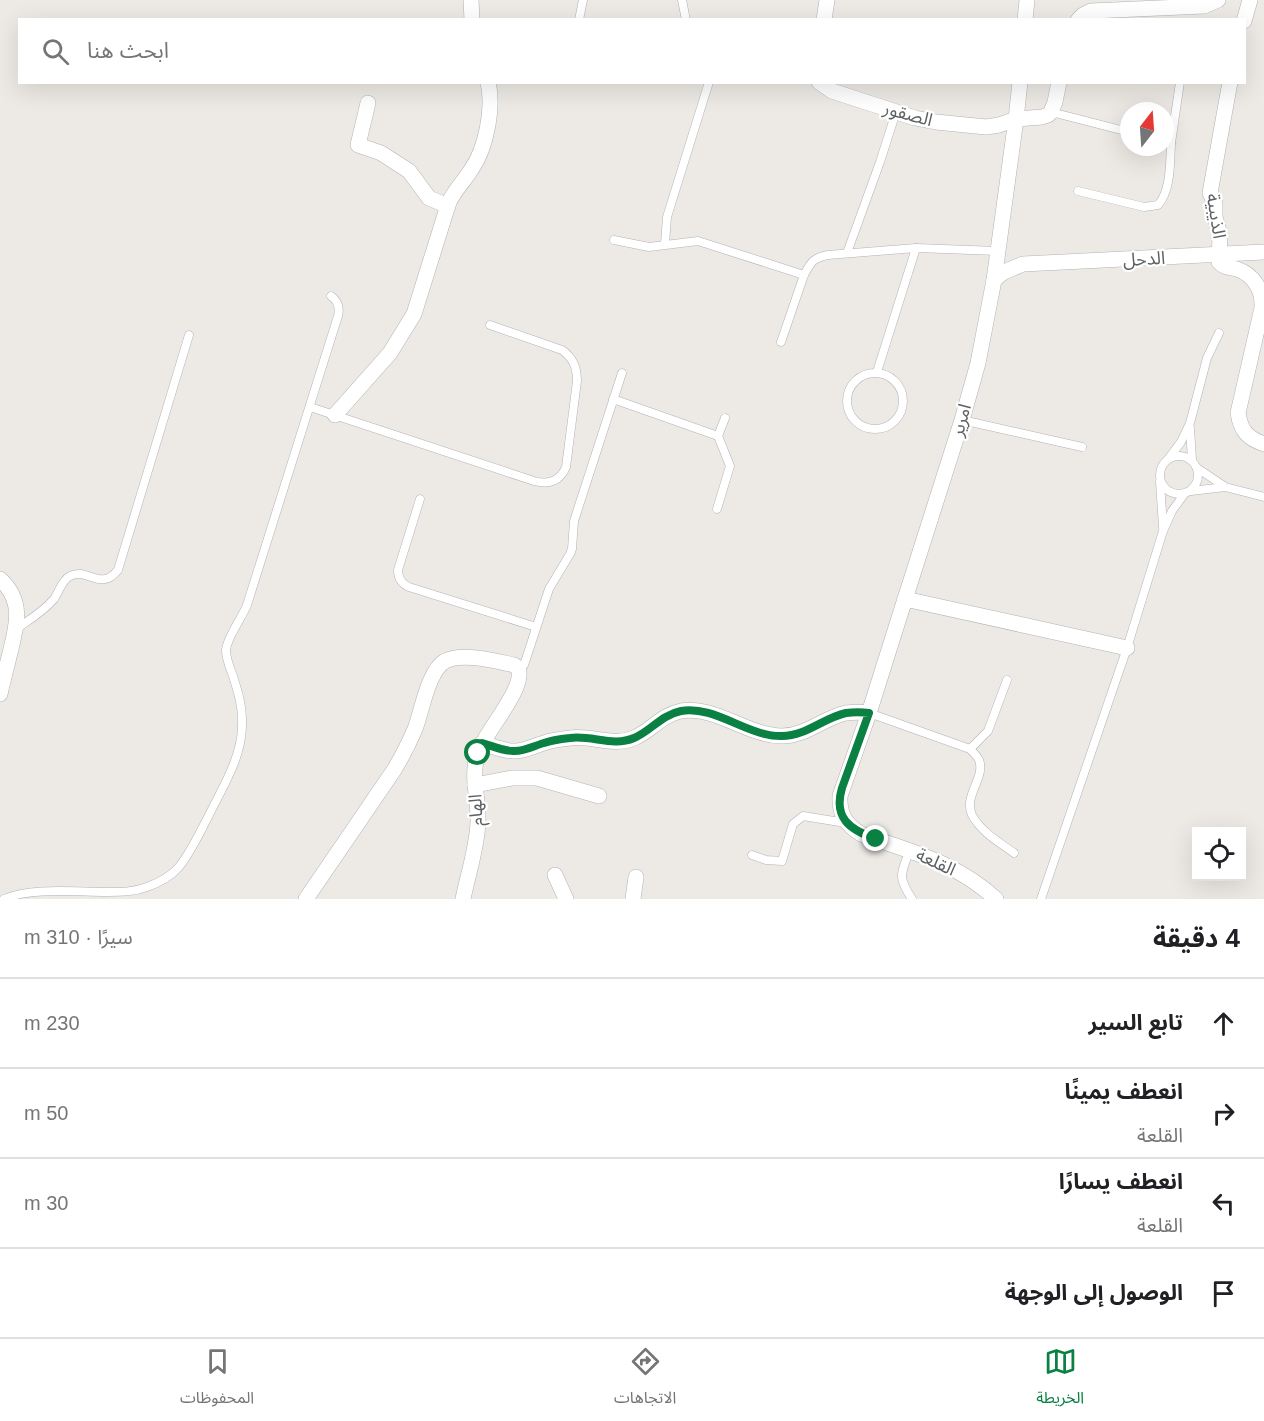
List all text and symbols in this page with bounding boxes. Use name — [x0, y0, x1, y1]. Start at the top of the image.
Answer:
search box — [18, 18, 1246, 84]
icon: search — [39, 35, 72, 68]
text: ابحث هنا — [87, 38, 169, 63]
street label: الصقور — [880, 98, 935, 131]
north arrow — [1120, 102, 1174, 156]
street label: الذيبية — [1203, 192, 1229, 240]
street label: الدحل — [1122, 248, 1166, 271]
street label: امرير — [947, 401, 976, 440]
route start — [464, 739, 490, 765]
street label: الهام — [465, 793, 491, 827]
route end — [862, 825, 888, 851]
map controls — [1192, 827, 1246, 881]
button: locate — [1192, 827, 1246, 881]
street label: القلعة — [913, 844, 959, 880]
text: 4 دقيقة — [1153, 923, 1240, 953]
text: سيرًا · 310 m — [24, 926, 133, 948]
icon: ahead — [1207, 1007, 1240, 1040]
text: تابع السير — [1089, 1010, 1183, 1035]
text: 230 m — [24, 1012, 80, 1034]
text: انعطف يمينًا — [1064, 1079, 1183, 1104]
icon: right — [1207, 1097, 1240, 1130]
text: 50 m — [24, 1102, 68, 1124]
text: القلعة — [1137, 1124, 1183, 1146]
text: انعطف يسارًا — [1059, 1169, 1183, 1194]
icon: left — [1207, 1187, 1240, 1220]
text: 30 m — [24, 1192, 68, 1214]
text: القلعة — [1137, 1214, 1183, 1236]
icon: arrive — [1207, 1277, 1240, 1310]
text: الوصول إلى الوجهة — [1005, 1280, 1183, 1305]
tab: المحفوظات — [180, 1345, 254, 1415]
tab: الاتجاهات — [614, 1345, 676, 1415]
tab: الخريطة — [1036, 1345, 1084, 1415]

